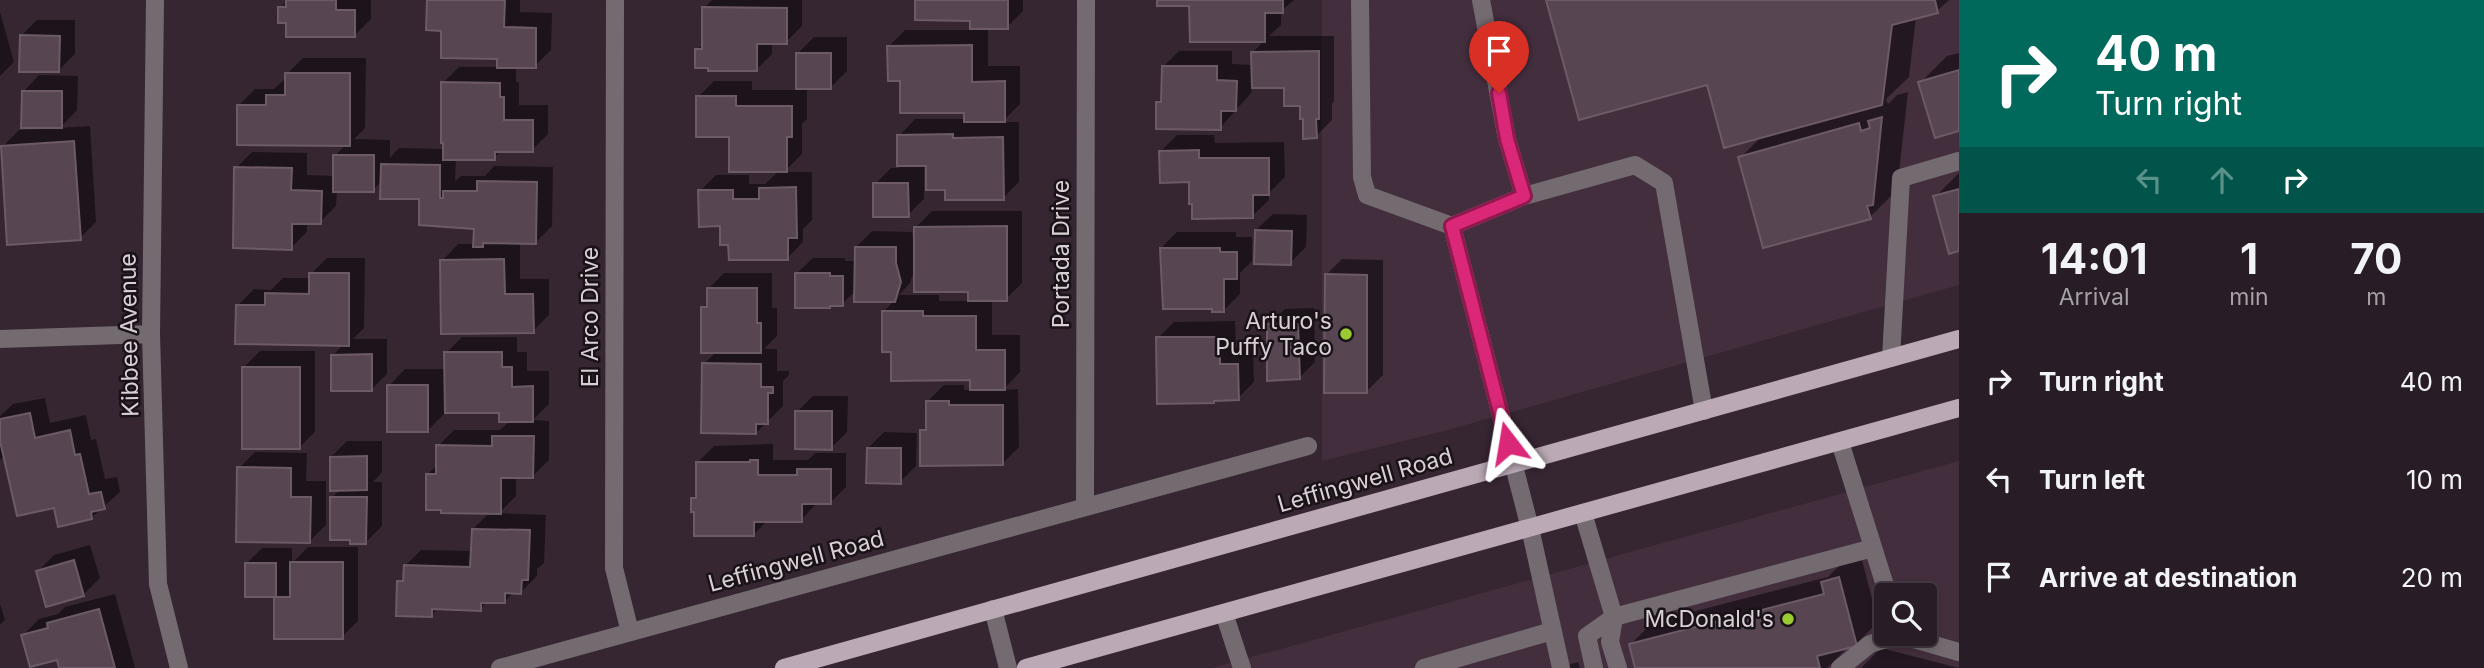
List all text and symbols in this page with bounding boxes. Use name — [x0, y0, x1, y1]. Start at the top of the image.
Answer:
pin — [1469, 21, 1529, 93]
text: 40 m — [2095, 24, 2218, 83]
icon: right — [1980, 28, 2071, 119]
icon: arrive — [1480, 32, 1518, 70]
text: Turn right — [2095, 84, 2242, 123]
icon: left — [2130, 161, 2168, 199]
icon: ahead — [2203, 161, 2241, 199]
icon: right — [2276, 161, 2314, 199]
street label: Portada Drive — [1047, 180, 1075, 328]
text: 14:01 — [2041, 233, 2148, 284]
text: 1 — [2240, 233, 2258, 284]
text: 70 — [2350, 233, 2402, 284]
street label: El Arco Drive — [576, 247, 604, 387]
street label: Kibbee Avenue — [114, 253, 144, 417]
text: Arrival — [2059, 283, 2130, 311]
text: min — [2229, 283, 2269, 311]
text: m — [2366, 283, 2386, 311]
place label: Arturo's Puffy Taco — [1215, 307, 1332, 361]
marker: Arturo's Puffy Taco — [1338, 326, 1354, 342]
icon: right — [1980, 362, 2018, 400]
text: Turn right — [2039, 366, 2164, 397]
text: 40 m — [2400, 366, 2463, 397]
position arrow — [1471, 406, 1545, 480]
street label: Leffingwell Road — [1274, 442, 1456, 518]
icon: left — [1980, 460, 2018, 498]
text: Turn left — [2039, 464, 2145, 495]
text: 10 m — [2406, 464, 2463, 495]
street label: Leffingwell Road — [705, 524, 887, 598]
icon: arrive — [1980, 558, 2018, 596]
text: Arrive at destination — [2039, 562, 2298, 593]
text: 20 m — [2401, 562, 2463, 593]
map controls — [1874, 583, 1937, 646]
button: search — [1874, 583, 1937, 646]
place label: McDonald's — [1645, 605, 1774, 633]
marker: McDonald's — [1780, 611, 1796, 627]

